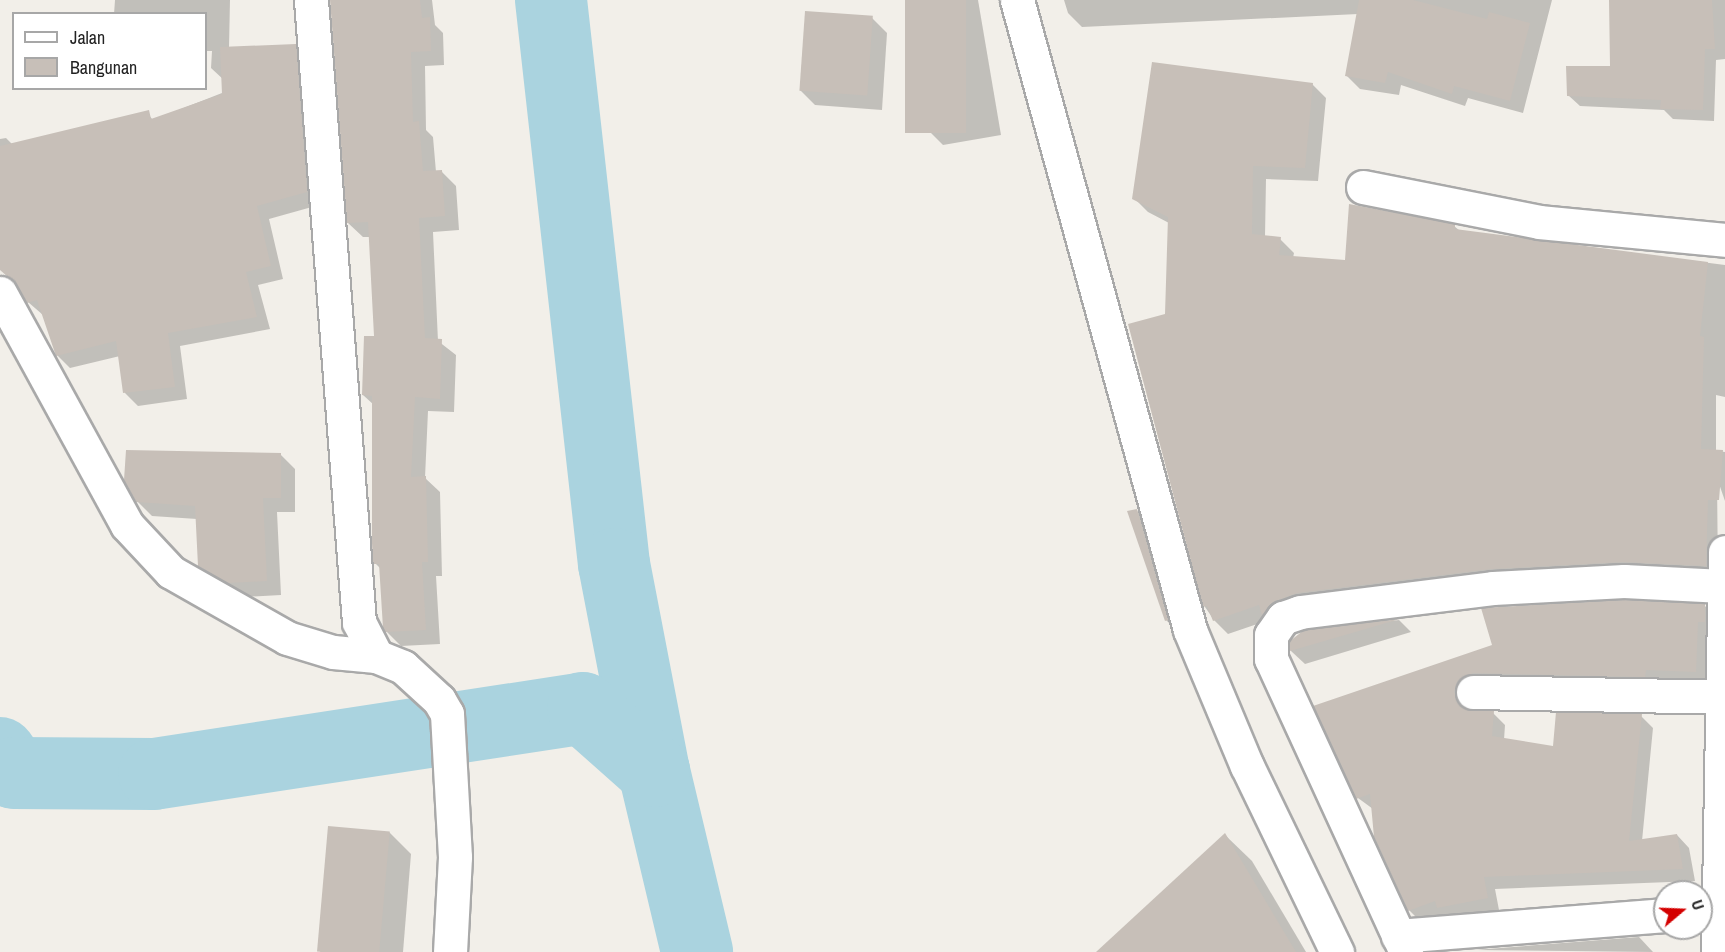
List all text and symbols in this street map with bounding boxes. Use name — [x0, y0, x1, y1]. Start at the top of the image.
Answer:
legend — [12, 12, 207, 90]
text: Jalan — [70, 25, 105, 50]
text: Bangunan — [70, 55, 137, 80]
north arrow — [1653, 880, 1713, 940]
text: U — [1686, 897, 1710, 913]

